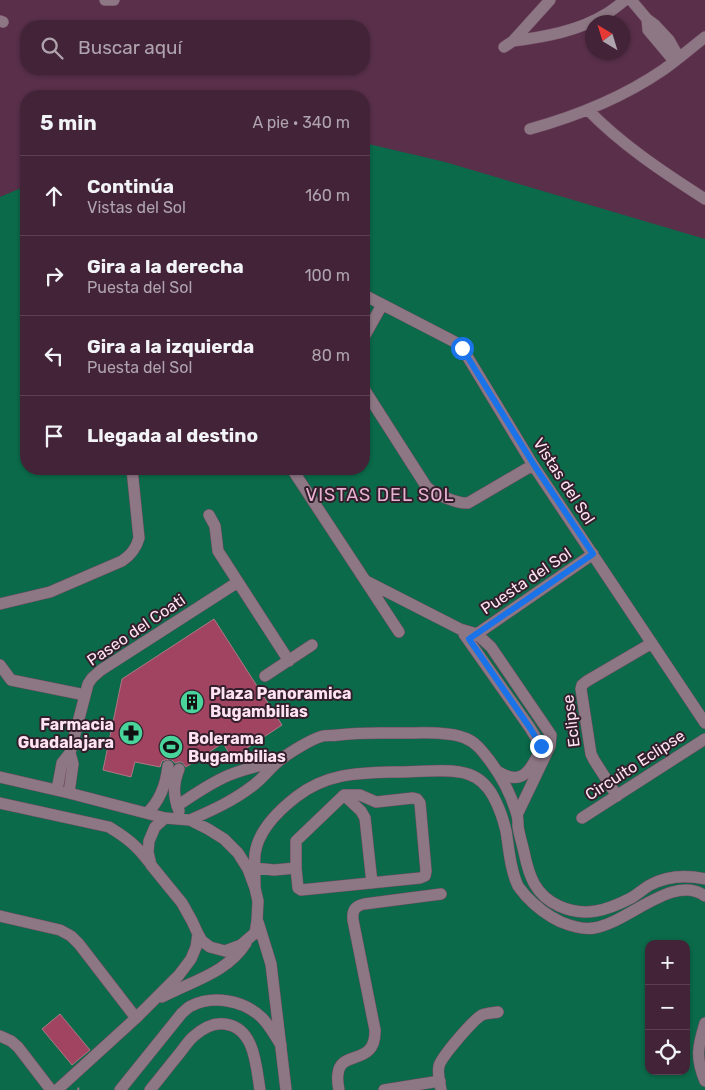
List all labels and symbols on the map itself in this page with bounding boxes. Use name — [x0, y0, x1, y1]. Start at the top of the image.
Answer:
north arrow — [585, 15, 630, 60]
route start — [451, 337, 474, 360]
street label: Vistas del Sol — [529, 434, 599, 528]
district label: VISTAS DEL SOL — [305, 484, 455, 506]
street label: Puesta del Sol — [477, 544, 575, 618]
street label: Paseo del Coati — [83, 590, 189, 670]
place label: Plaza Panoramica Bugambilias — [210, 684, 351, 721]
building icon: Plaza Panoramica Bugambilias — [179, 689, 205, 715]
street label: Eclipse — [558, 694, 584, 748]
place label: Farmacia Guadalajara — [18, 715, 114, 752]
pharmacy icon: Farmacia Guadalajara — [118, 720, 144, 746]
street label: Circuito Eclipse — [582, 726, 688, 804]
place label: Bolerama Bugambilias — [188, 729, 286, 766]
sports icon: Bolerama Bugambilias — [158, 734, 184, 760]
route end — [530, 735, 553, 758]

